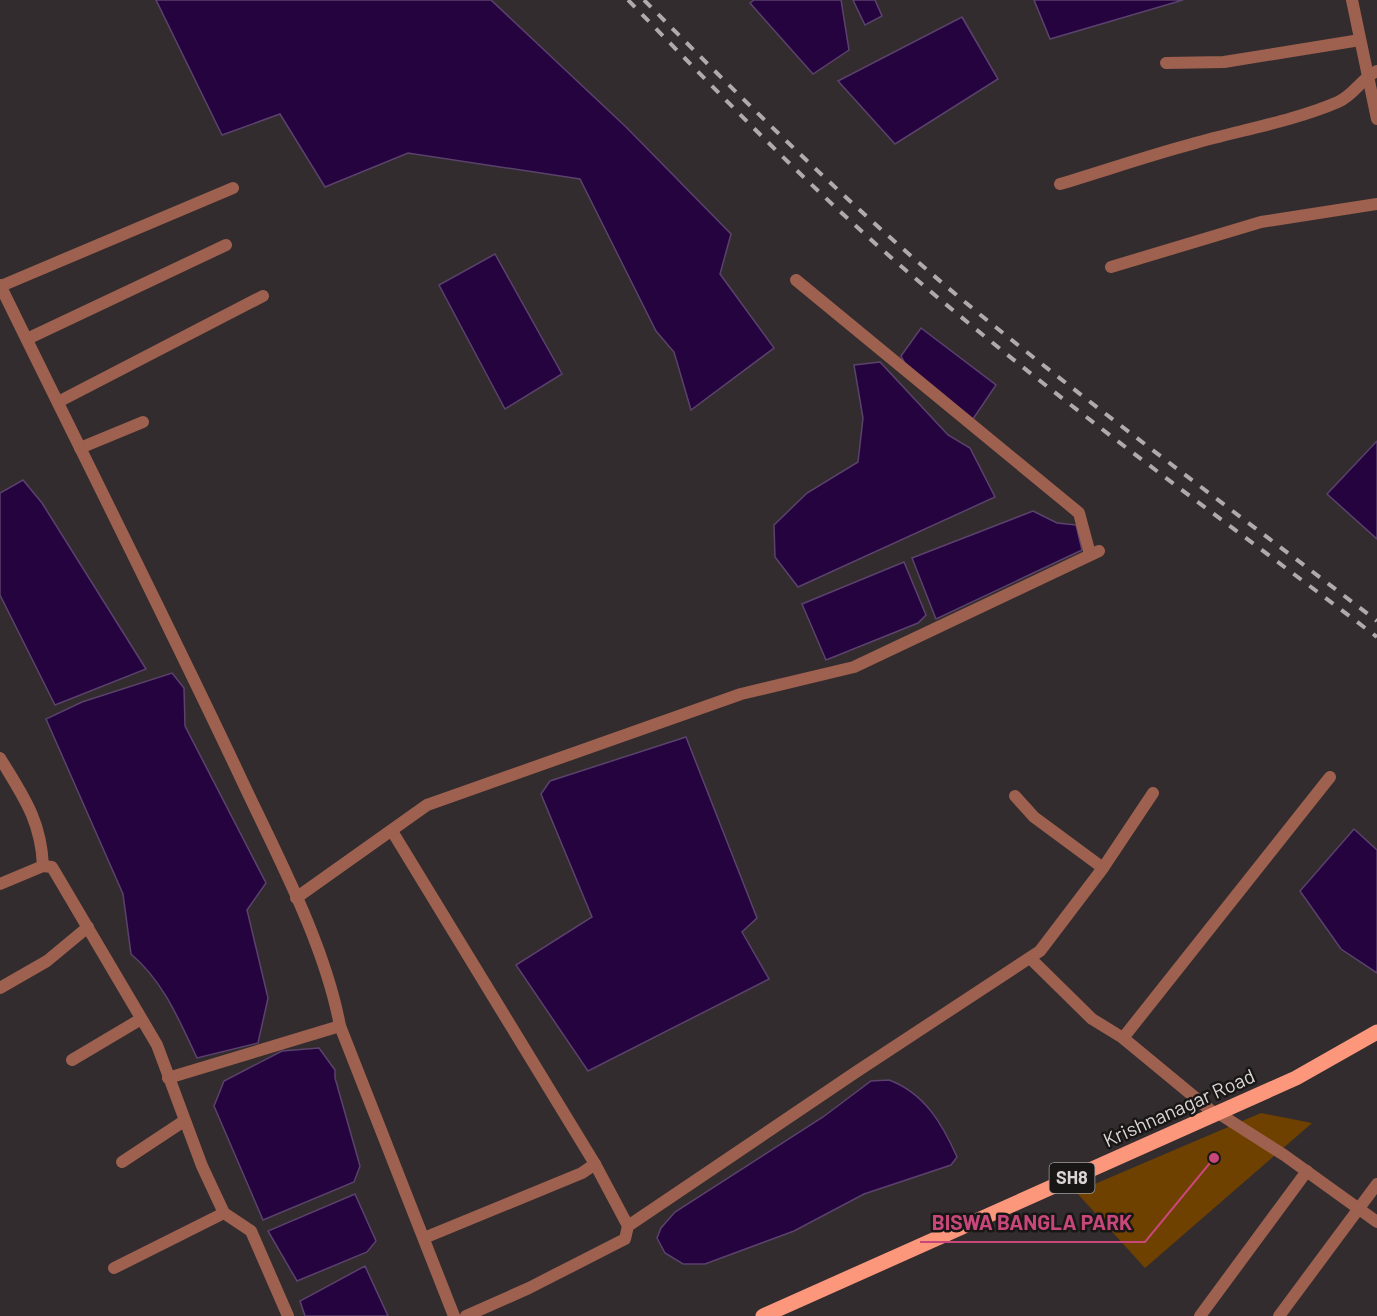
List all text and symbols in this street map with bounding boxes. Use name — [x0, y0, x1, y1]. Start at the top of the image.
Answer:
street label: Krishnanagar Road — [1099, 1063, 1258, 1151]
road number: SH8 — [1050, 1163, 1094, 1193]
callout: BISWA BANGLA PARK — [920, 1203, 1145, 1242]
text: BISWA BANGLA PARK — [932, 1209, 1132, 1234]

